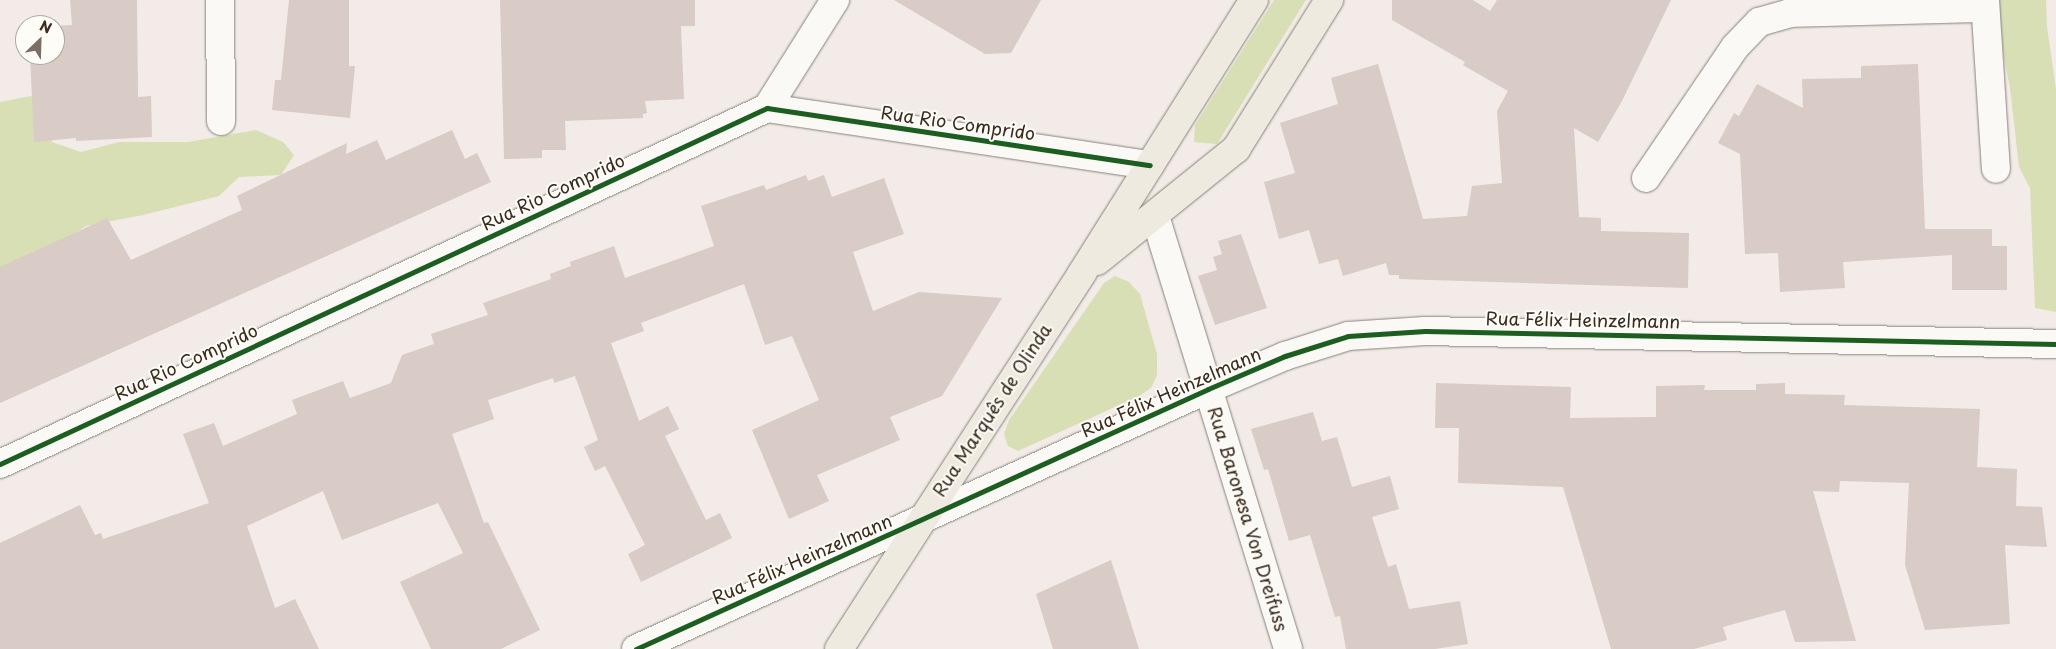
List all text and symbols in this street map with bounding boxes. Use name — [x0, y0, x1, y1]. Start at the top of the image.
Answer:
north arrow — [15, 15, 65, 65]
text: N — [37, 15, 55, 39]
street label: Rua Rio Comprido — [878, 101, 1038, 145]
street label: Rua Rio Comprido — [477, 149, 629, 235]
street label: Rua Félix Heinzelmann — [1485, 307, 1681, 333]
street label: Rua Rio Comprido — [110, 319, 262, 405]
street label: Rua Marquês de Olinda — [927, 319, 1057, 501]
street label: Rua Félix Heinzelmann — [1077, 342, 1265, 442]
street label: Rua Baronesa Von Dreifuss — [1203, 403, 1293, 635]
street label: Rua Félix Heinzelmann — [708, 509, 896, 609]

